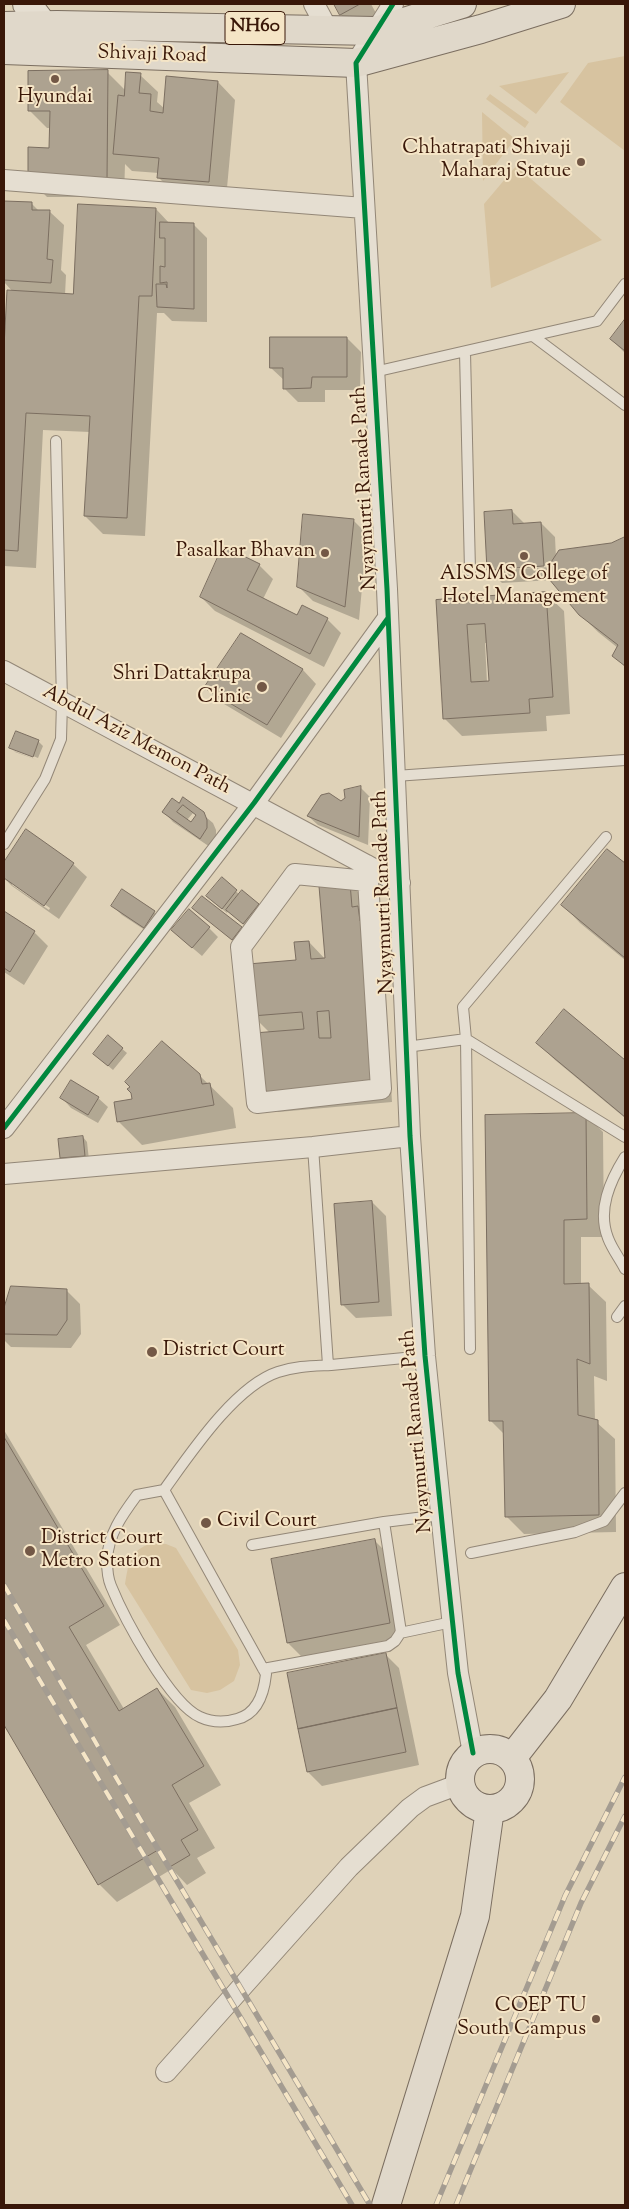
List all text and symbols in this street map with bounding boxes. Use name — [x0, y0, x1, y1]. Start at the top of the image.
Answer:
road number: NH60 — [225, 12, 285, 44]
street label: Shivaji Road — [97, 42, 207, 70]
marker: Hyundai — [49, 73, 61, 85]
place label: Hyundai — [17, 87, 93, 111]
place label: Chhatrapati Shivaji Maharaj Statue — [402, 138, 571, 185]
marker: Chhatrapati Shivaji Maharaj Statue — [575, 156, 587, 168]
street label: Nyaymurti Ranade Path — [349, 385, 383, 591]
place label: Pasalkar Bhavan — [176, 541, 315, 565]
marker: Pasalkar Bhavan — [319, 547, 331, 559]
marker: AISSMS College of Hotel Management — [518, 550, 530, 562]
place label: AISSMS College of Hotel Management — [440, 564, 608, 611]
place label: Shri Dattakrupa Clinic — [112, 664, 251, 711]
marker: Shri Dattakrupa Clinic — [255, 680, 269, 694]
street label: Abdul Aziz Memon Path — [38, 681, 234, 801]
street label: Nyaymurti Ranade Path — [369, 789, 401, 995]
street label: Nyaymurti Ranade Path — [397, 1328, 439, 1534]
place label: District Court — [163, 1340, 285, 1364]
marker: District Court — [145, 1345, 159, 1359]
place label: Civil Court — [217, 1511, 317, 1535]
marker: Civil Court — [199, 1516, 213, 1530]
place label: District Court Metro Station — [41, 1528, 163, 1575]
marker: District Court Metro Station — [23, 1544, 37, 1558]
place label: COEP TU South Campus — [457, 1996, 586, 2043]
marker: COEP TU South Campus — [590, 2013, 602, 2025]

